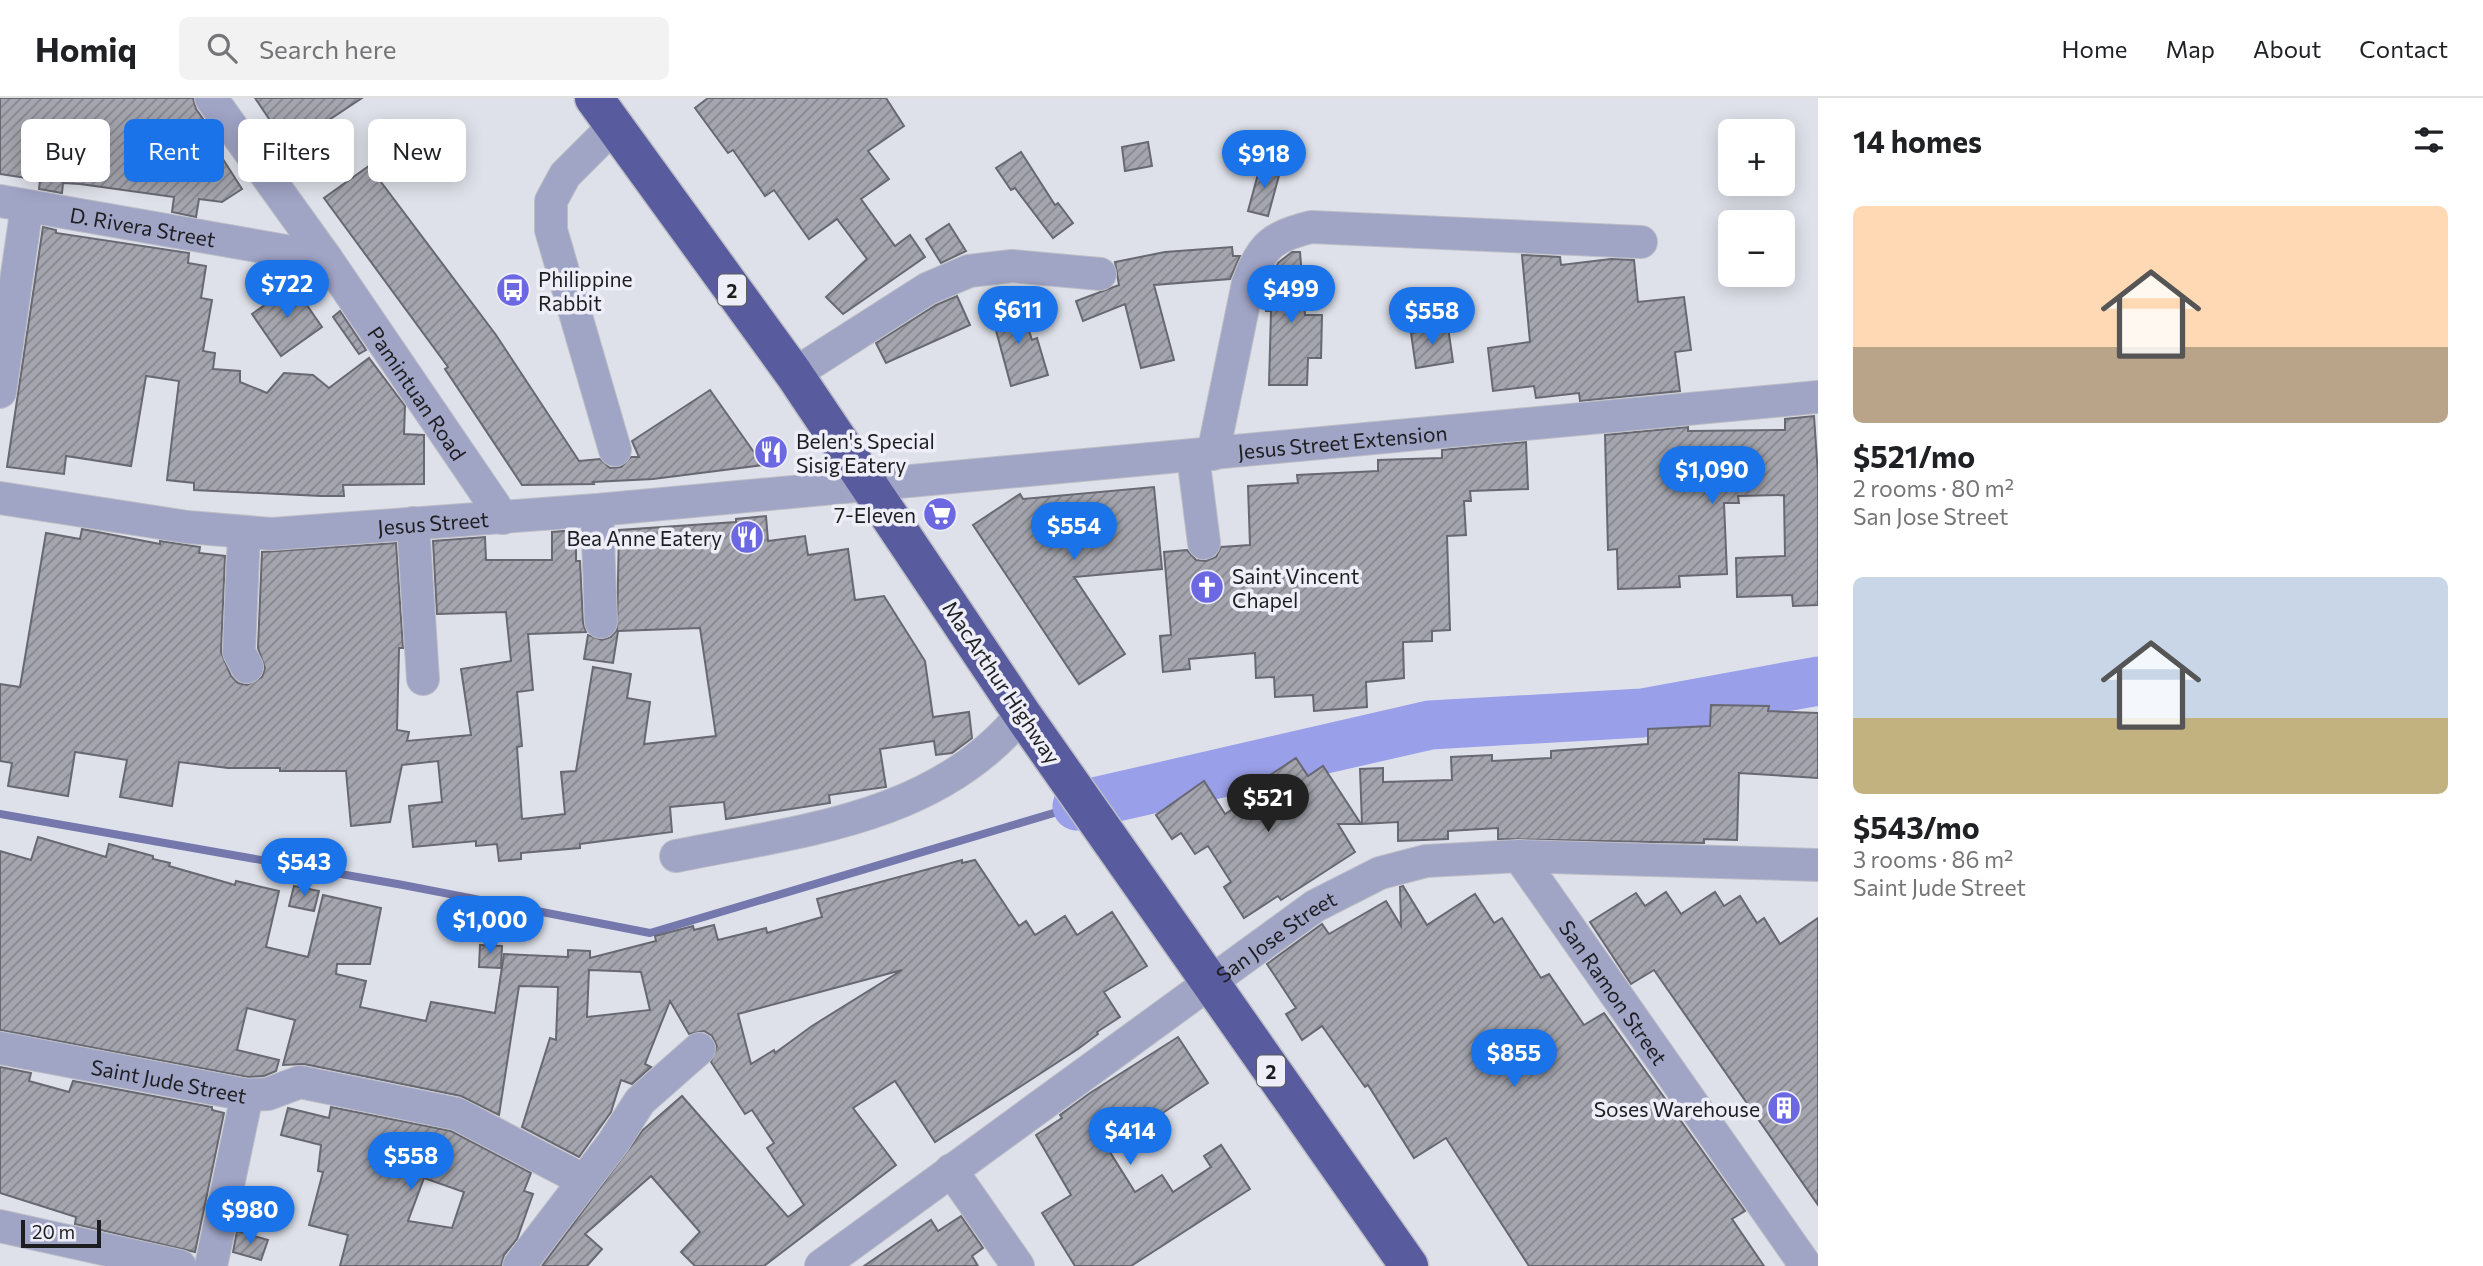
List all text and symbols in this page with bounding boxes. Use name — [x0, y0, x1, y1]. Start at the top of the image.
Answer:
search box — [179, 17, 669, 80]
text: Homiq — [35, 28, 137, 69]
icon: search — [203, 29, 241, 67]
text: Search here — [259, 33, 396, 64]
text: Home — [2062, 34, 2128, 63]
text: Map — [2166, 34, 2215, 63]
text: About — [2253, 34, 2321, 63]
text: Contact — [2359, 34, 2448, 63]
chip: Buy — [21, 119, 110, 182]
chip: Rent — [124, 119, 224, 182]
chip: Filters — [238, 119, 354, 182]
chip: New — [368, 119, 466, 182]
map controls — [1718, 119, 1795, 287]
button: + — [1718, 119, 1795, 196]
icon: filters — [2410, 121, 2448, 159]
text: 14 homes — [1853, 122, 1982, 159]
pin: $918 — [1223, 130, 1305, 190]
text: $918 — [1238, 139, 1290, 167]
street label: D. Rivera Street — [68, 201, 218, 251]
button: − — [1718, 210, 1795, 287]
icon: home — [2088, 251, 2214, 377]
pin: $722 — [246, 260, 328, 320]
place label: Philippine Rabbit — [538, 266, 633, 315]
pin: $499 — [1250, 266, 1332, 325]
text: $722 — [261, 269, 313, 297]
bus stop icon: Philippine Rabbit — [494, 271, 532, 309]
road number: 2 — [718, 274, 746, 306]
text: $499 — [1263, 274, 1319, 302]
pin: $611 — [977, 286, 1059, 346]
pin: $558 — [1391, 288, 1473, 347]
text: $611 — [994, 295, 1042, 323]
text: $558 — [1405, 296, 1459, 324]
street label: Pamintuan Road — [363, 321, 472, 464]
street label: Jesus Street Extension — [1237, 419, 1448, 463]
place label: Belen's Special Sisig Eatery — [796, 428, 935, 477]
restaurant icon: Belen's Special Sisig Eatery — [752, 433, 790, 471]
text: $521/mo — [1853, 437, 1975, 474]
pin: $1,090 — [1655, 446, 1769, 506]
text: $1,090 — [1675, 455, 1749, 483]
text: 2 rooms · 80 m² — [1853, 474, 2014, 502]
supermarket icon: 7-Eleven — [921, 495, 959, 533]
place label: 7-Eleven — [834, 502, 916, 527]
text: San Jose Street — [1853, 502, 2008, 530]
pin: $554 — [1033, 503, 1115, 562]
street label: Jesus Street — [377, 506, 490, 539]
text: $554 — [1047, 511, 1101, 539]
restaurant icon: Bea Anne Eatery — [728, 518, 766, 556]
place label: Bea Anne Eatery — [566, 525, 722, 550]
place label: Saint Vincent Chapel — [1232, 563, 1359, 612]
church icon: Saint Vincent Chapel — [1188, 568, 1226, 606]
street label: MacArthur Highway — [938, 596, 1066, 768]
icon: home — [2088, 622, 2214, 748]
pin: $521 — [1227, 774, 1309, 834]
text: $521 — [1243, 783, 1293, 811]
text: $543/mo — [1853, 808, 1980, 845]
pin: $543 — [263, 838, 345, 898]
text: 3 rooms · 86 m² — [1853, 845, 2013, 873]
text: $543 — [277, 847, 331, 875]
text: Saint Jude Street — [1853, 873, 2026, 901]
street label: San Jose Street — [1210, 885, 1340, 987]
pin: $1,000 — [433, 896, 547, 956]
text: $1,000 — [453, 905, 527, 933]
street label: San Ramon Street — [1555, 915, 1673, 1069]
pin: $855 — [1473, 1030, 1555, 1089]
text: $855 — [1487, 1038, 1541, 1066]
street label: Saint Jude Street — [89, 1053, 249, 1107]
road number: 2 — [1257, 1056, 1285, 1086]
building icon: Soses Warehouse — [1765, 1089, 1803, 1127]
place label: Soses Warehouse — [1594, 1096, 1760, 1121]
pin: $414 — [1089, 1108, 1171, 1167]
text: $414 — [1104, 1116, 1156, 1144]
pin: $558 — [370, 1132, 452, 1192]
text: $558 — [384, 1141, 438, 1169]
pin: $980 — [209, 1186, 291, 1246]
text: $980 — [222, 1195, 278, 1223]
scale bar — [21, 1217, 102, 1249]
text: 20 m — [32, 1220, 75, 1243]

